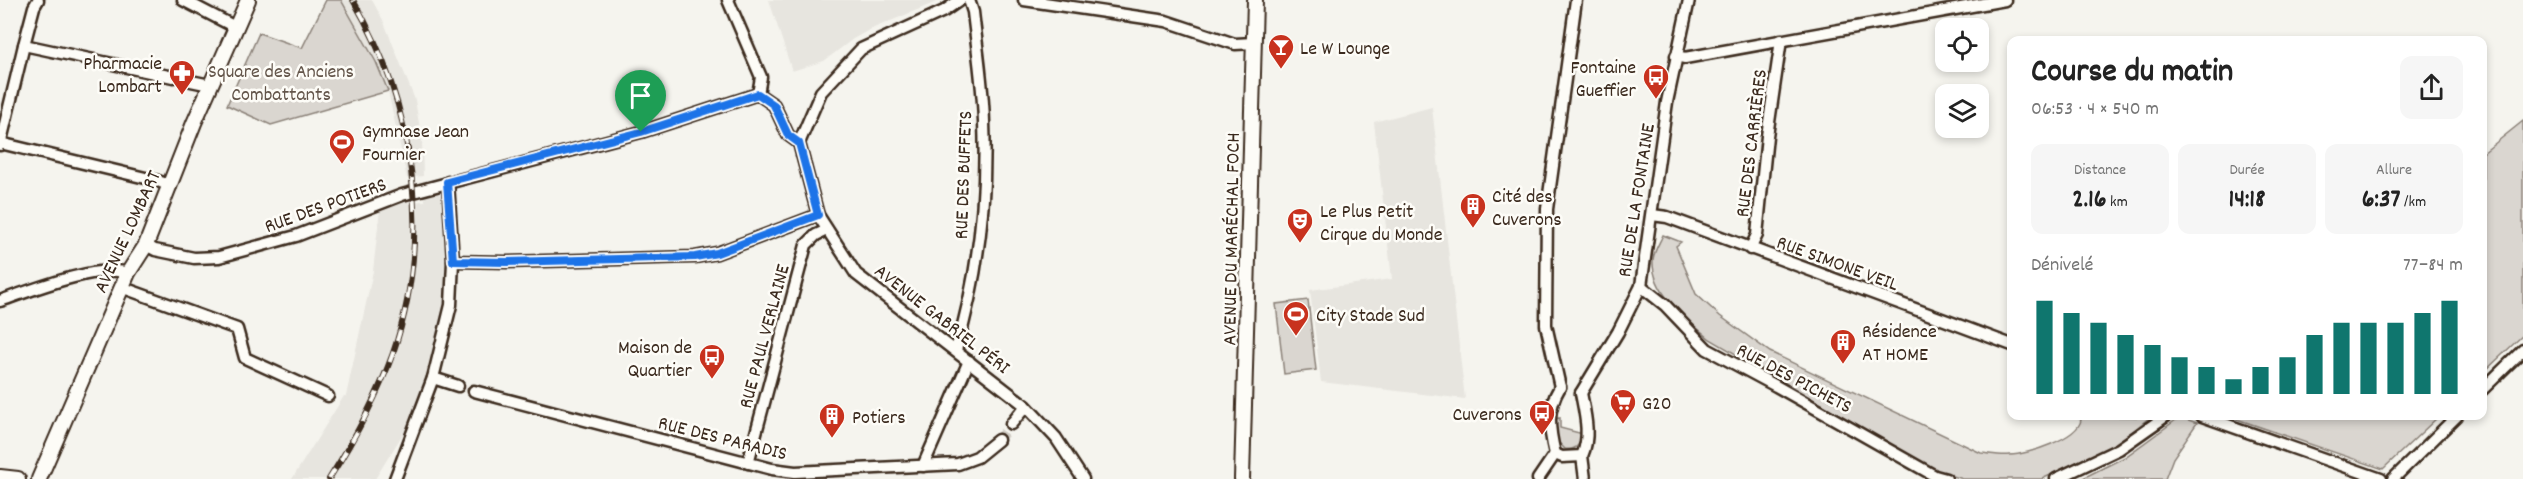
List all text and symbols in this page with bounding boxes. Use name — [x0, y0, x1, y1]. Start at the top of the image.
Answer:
map controls — [1935, 18, 1989, 138]
button: locate — [1935, 18, 1989, 72]
bar icon: Le W Lounge — [1266, 32, 1296, 70]
place label: Le W Lounge — [1300, 36, 1390, 64]
text: Course du matin — [2031, 50, 2233, 97]
place label: Pharmacie Lombart — [83, 51, 162, 102]
place label: Fontaine Gueffier — [1570, 55, 1637, 106]
button: share — [2400, 56, 2463, 119]
pharmacy icon: Pharmacie Lombart — [167, 58, 197, 96]
park label: Square des Anciens Combattants — [208, 59, 354, 110]
bus stop icon: Fontaine Gueffier — [1641, 62, 1671, 100]
street label: RUE DES CARRIÈRES — [1730, 68, 1776, 219]
pin — [615, 70, 666, 132]
icon: arrive — [624, 79, 657, 112]
button: layers — [1935, 84, 1989, 138]
text: 06:53 · 4 × 540 m — [2031, 96, 2159, 124]
street label: RUE DES BUFFETS — [949, 110, 981, 240]
place label: Gymnase Jean Fournier — [362, 119, 469, 170]
street label: RUE DE LA FONTAINE — [1612, 122, 1664, 279]
sports icon: Gymnase Jean Fournier — [327, 127, 357, 165]
street label: AVENUE DU MARÉCHAL FOCH — [1217, 132, 1249, 346]
text: Distance — [2074, 159, 2126, 182]
text: Durée — [2229, 159, 2265, 182]
text: Allure — [2376, 159, 2412, 182]
street label: AVENUE LOMBART — [88, 166, 169, 298]
street label: RUE DES POTIERS — [261, 172, 391, 242]
text: 2.16 — [2072, 182, 2106, 219]
text: 14:18 — [2229, 182, 2265, 219]
text: 6:37 — [2362, 182, 2400, 219]
place label: Cité des Cuverons — [1492, 184, 1562, 235]
building icon: Cité des Cuverons — [1458, 191, 1488, 229]
text: km — [2106, 191, 2128, 214]
text: /km — [2400, 191, 2426, 214]
place label: Le Plus Petit Cirque du Monde — [1320, 199, 1443, 250]
theatre icon: Le Plus Petit Cirque du Monde — [1285, 206, 1315, 244]
street label: RUE SIMONE VEIL — [1772, 230, 1902, 300]
text: Dénivelé — [2031, 252, 2093, 280]
text: 77–84 m — [2403, 252, 2463, 280]
street label: AVENUE GABRIEL PÉRI — [867, 258, 1015, 382]
street label: RUE PAUL VERLAINE — [733, 262, 799, 412]
sports icon: City Stade Sud — [1281, 299, 1311, 337]
place label: City Stade Sud — [1316, 303, 1425, 331]
place label: Résidence AT HOME — [1862, 319, 1937, 370]
building icon: Résidence AT HOME — [1828, 327, 1858, 365]
place label: Maison de Quartier — [618, 335, 693, 386]
street label: RUE DES PICHETS — [1731, 337, 1856, 422]
bus stop icon: Maison de Quartier — [697, 342, 727, 380]
supermarket icon: G20 — [1608, 387, 1638, 425]
place label: G20 — [1642, 391, 1672, 419]
bus stop icon: Cuverons — [1527, 398, 1557, 436]
building icon: Potiers — [817, 401, 847, 439]
place label: Cuverons — [1452, 402, 1522, 430]
place label: Potiers — [852, 405, 906, 433]
street label: RUE DES PARADIS — [655, 410, 790, 469]

